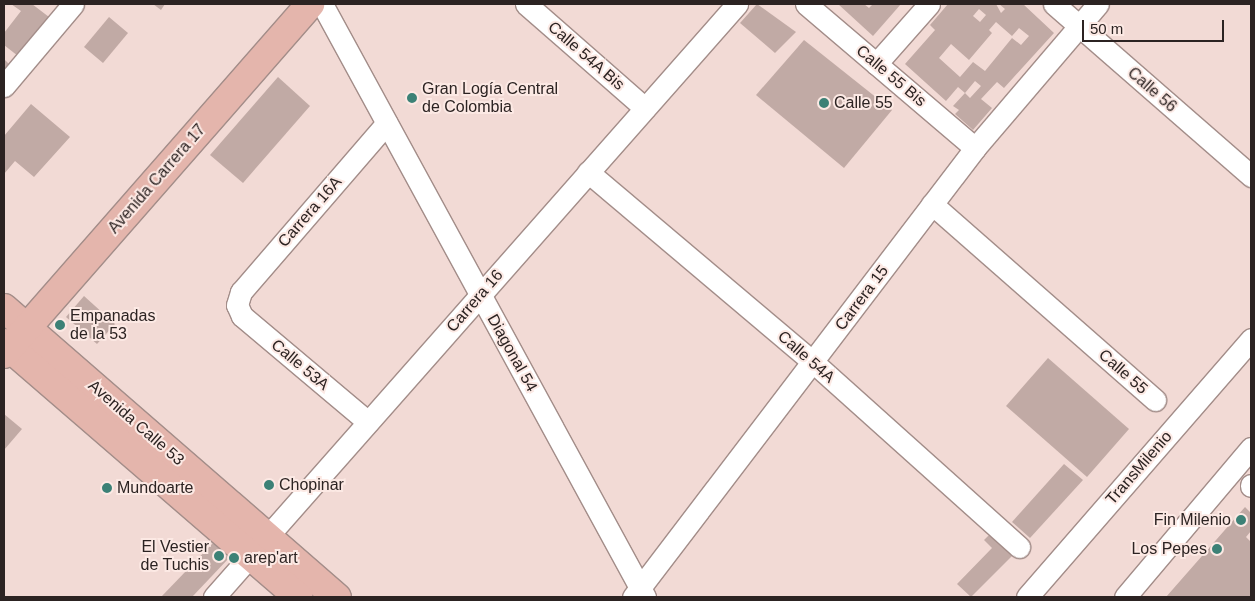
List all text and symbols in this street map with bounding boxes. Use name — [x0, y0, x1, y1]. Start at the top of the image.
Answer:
scale bar — [1085, 10, 1228, 42]
street label: Calle 54A Bis — [543, 17, 629, 95]
text: 50 m — [1090, 20, 1123, 37]
street label: Calle 55 Bis — [852, 41, 930, 111]
street label: Calle 56 — [1124, 63, 1180, 117]
place label: Gran Logía Central de Colombia — [422, 79, 558, 117]
marker: Gran Logía Central de Colombia — [406, 92, 418, 104]
place label: Calle 55 — [834, 93, 893, 113]
marker: Calle 55 — [818, 97, 830, 109]
street label: Avenida Carrera 17 — [104, 120, 210, 238]
street label: Carrera 16A — [274, 173, 346, 251]
street label: Carrera 15 — [831, 262, 893, 334]
street label: Carrera 16 — [443, 266, 507, 336]
place label: Empanadas de la 53 — [70, 306, 155, 344]
street label: Diagonal 54 — [483, 311, 541, 395]
marker: Empanadas de la 53 — [54, 319, 66, 331]
street label: Calle 54A — [774, 327, 838, 387]
street label: Calle 53A — [267, 335, 333, 395]
street label: Calle 55 — [1095, 345, 1151, 399]
street label: Avenida Calle 53 — [84, 376, 188, 470]
street label: TransMilenio — [1102, 427, 1176, 509]
place label: Chopinar — [279, 475, 344, 495]
place label: Mundoarte — [117, 478, 193, 498]
marker: Chopinar — [263, 479, 275, 491]
marker: Mundoarte — [101, 482, 113, 494]
place label: Fin Milenio — [1154, 510, 1231, 530]
marker: Fin Milenio — [1235, 514, 1247, 526]
place label: El Vestier de Tuchis — [140, 537, 209, 575]
place label: Los Pepes — [1131, 539, 1207, 559]
marker: Los Pepes — [1211, 543, 1223, 555]
place label: arep'art — [244, 548, 298, 568]
marker: El Vestier de Tuchis — [213, 550, 225, 562]
marker: arep'art — [228, 552, 240, 564]

